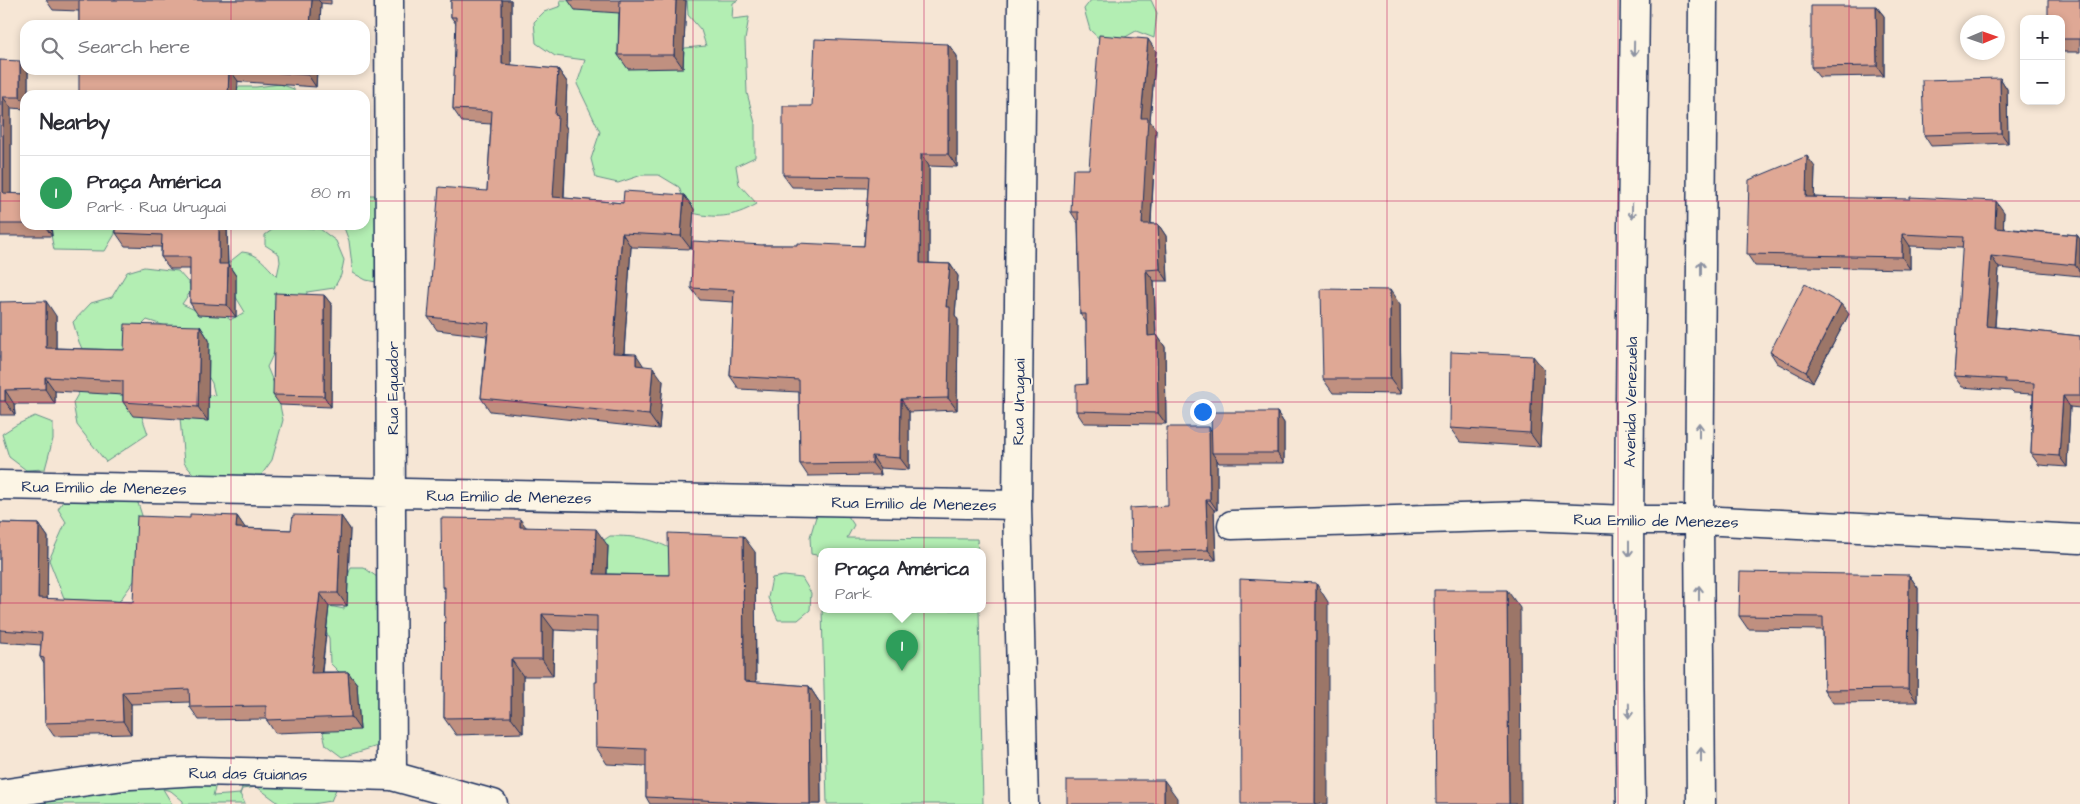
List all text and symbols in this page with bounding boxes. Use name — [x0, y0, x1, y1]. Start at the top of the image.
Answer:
north arrow — [1960, 15, 2005, 60]
map controls — [2020, 15, 2065, 105]
button: + — [2020, 15, 2065, 60]
search box — [20, 20, 370, 75]
icon: search — [38, 34, 66, 62]
text: Search here — [78, 34, 190, 61]
one-way arrow — [1629, 40, 1639, 56]
button: − — [2020, 60, 2065, 105]
text: Nearby — [40, 108, 110, 137]
text: Praça América — [87, 169, 221, 196]
text: 1 — [55, 182, 57, 204]
text: 80 m — [311, 182, 350, 204]
text: Park · Rua Uruguai — [87, 196, 226, 218]
one-way arrow — [1627, 202, 1637, 219]
one-way arrow — [1696, 260, 1706, 276]
street label: Avenida Venezuela — [1619, 336, 1643, 468]
street label: Rua Equador — [382, 341, 404, 435]
street label: Rua Uruguai — [1007, 358, 1032, 446]
your location — [1190, 399, 1216, 425]
one-way arrow — [1694, 423, 1704, 439]
street label: Rua Emilio de Menezes — [21, 476, 187, 500]
street label: Rua Emilio de Menezes — [426, 485, 592, 509]
street label: Rua Emilio de Menezes — [831, 492, 997, 516]
street label: Rua Emilio de Menezes — [1573, 509, 1739, 533]
one-way arrow — [1624, 540, 1634, 556]
popup — [818, 548, 986, 613]
text: Praça América — [835, 556, 969, 583]
text: Park — [835, 583, 872, 605]
one-way arrow — [1694, 585, 1704, 602]
pin: 1 — [886, 630, 918, 671]
one-way arrow — [1624, 702, 1634, 719]
one-way arrow — [1696, 748, 1706, 764]
street label: Rua das Guianas — [188, 762, 308, 786]

